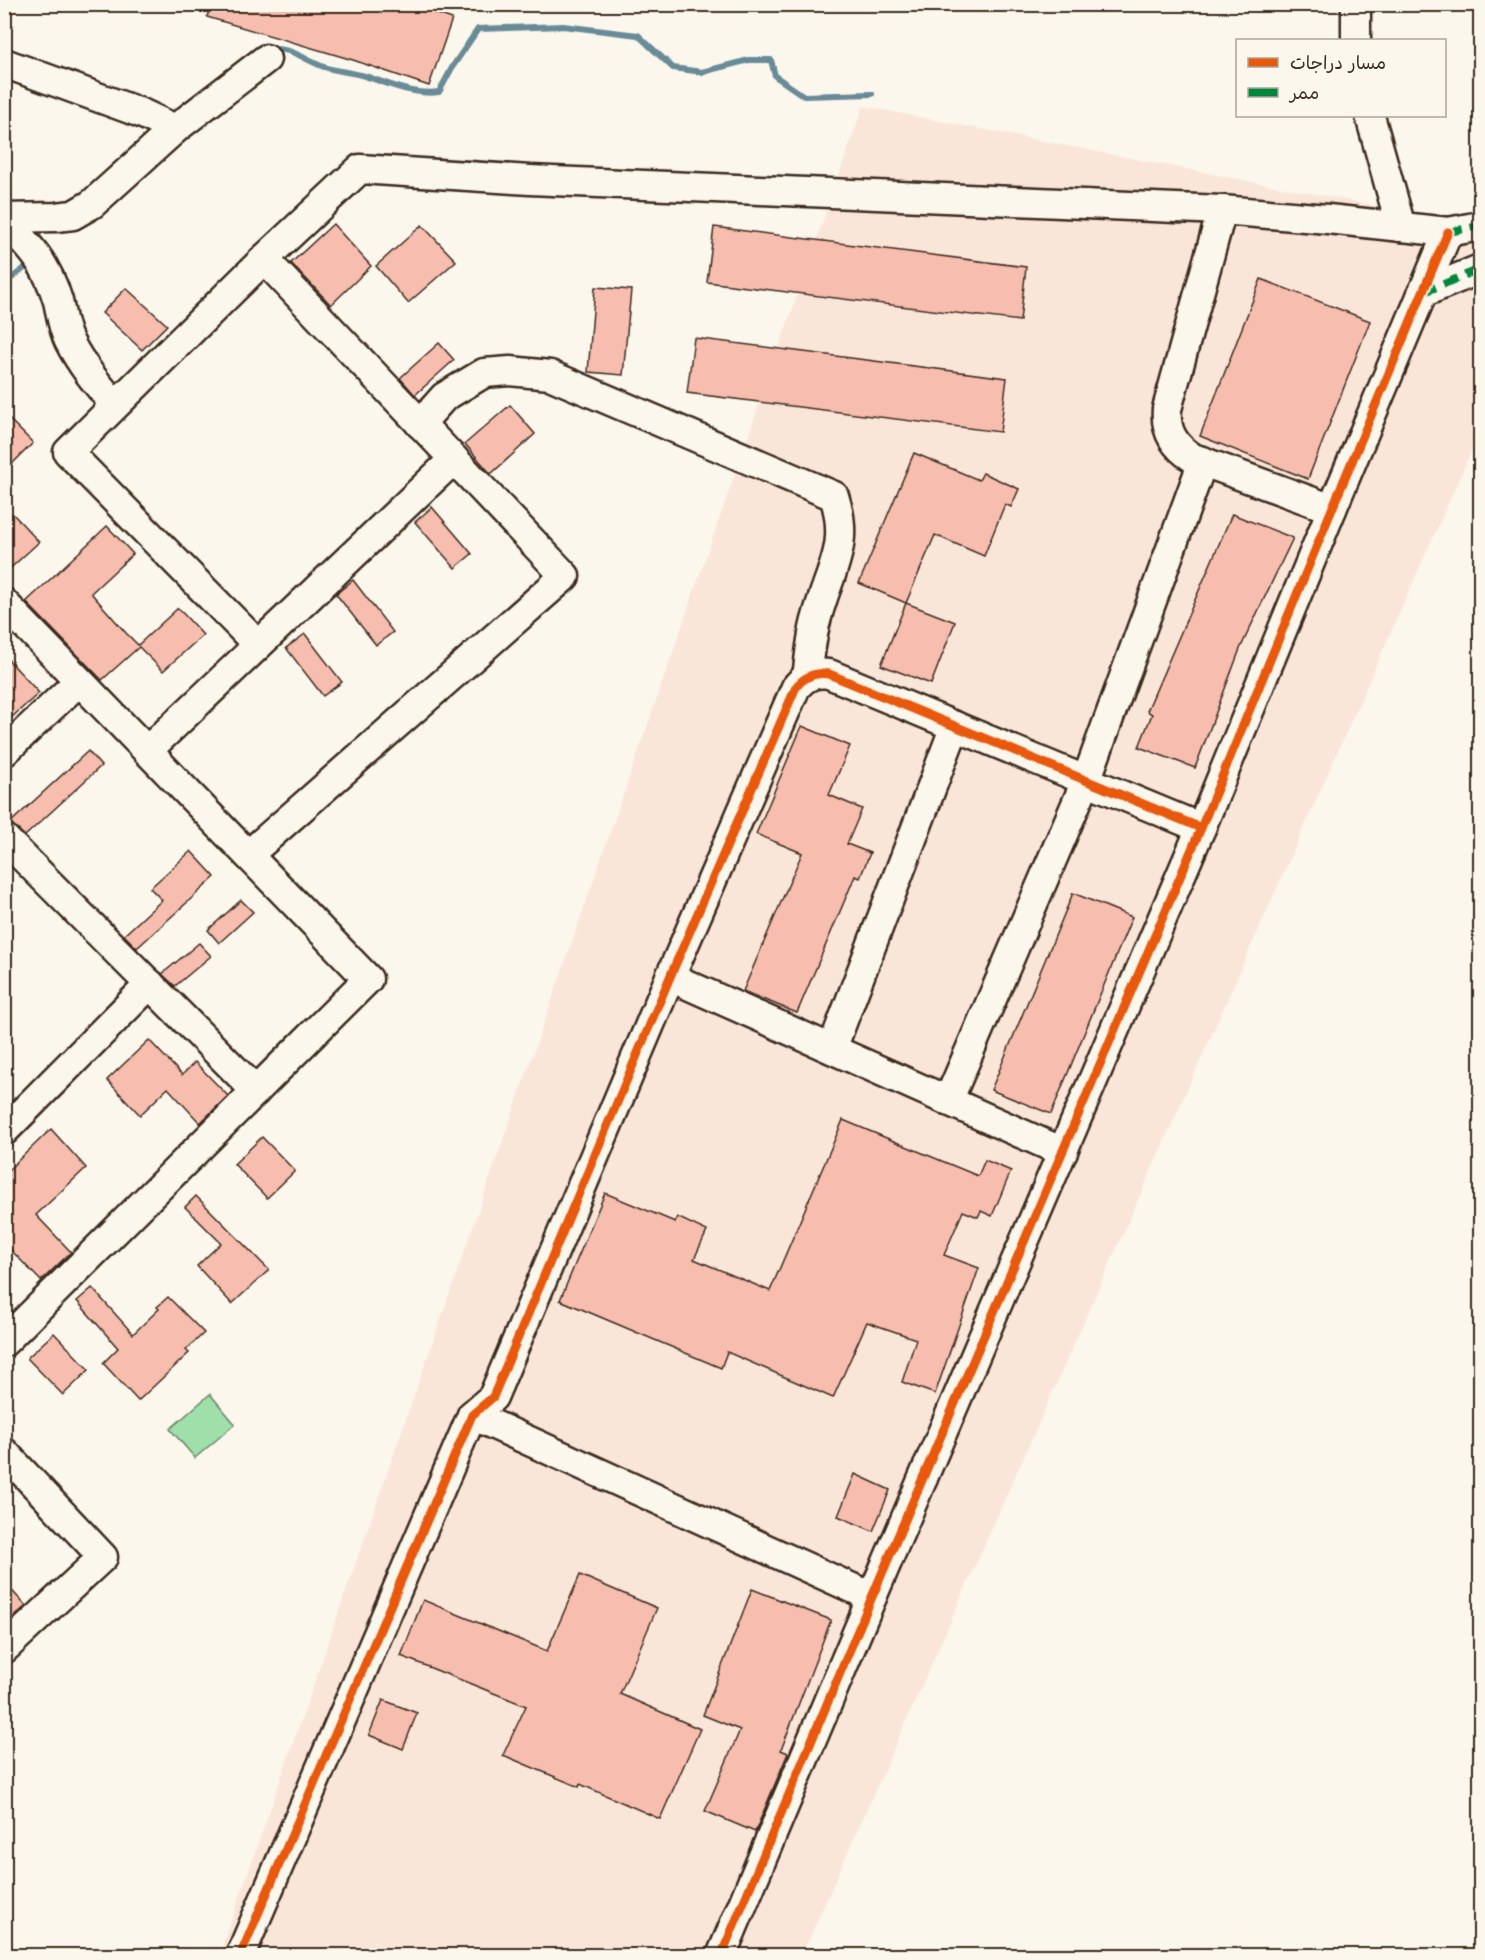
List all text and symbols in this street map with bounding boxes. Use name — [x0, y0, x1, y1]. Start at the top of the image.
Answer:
legend — [1236, 39, 1446, 117]
text: مسار دراجات — [1290, 50, 1386, 74]
text: ممر — [1288, 80, 1319, 104]

